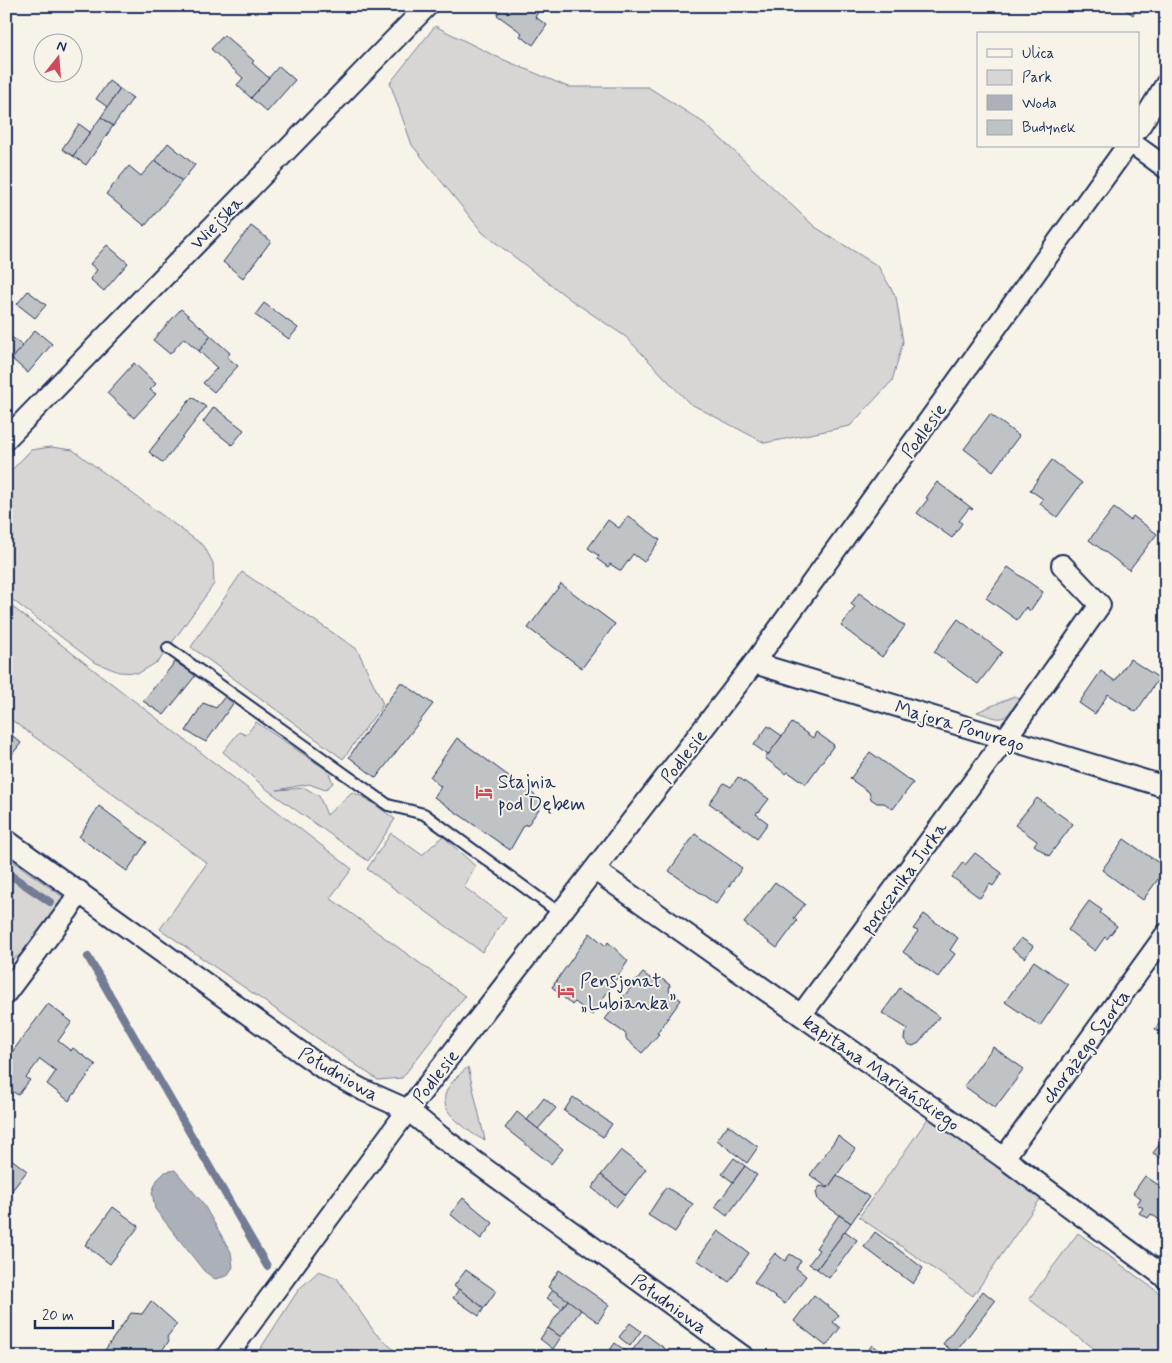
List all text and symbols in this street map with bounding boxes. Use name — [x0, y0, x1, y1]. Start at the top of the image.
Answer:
north arrow — [32, 32, 82, 82]
legend — [977, 32, 1140, 148]
text: N — [54, 37, 69, 56]
text: Ulica — [1022, 44, 1055, 64]
text: Park — [1022, 68, 1052, 88]
text: Woda — [1022, 94, 1057, 114]
text: Budynek — [1022, 118, 1076, 138]
street label: Wiejska — [185, 190, 250, 256]
street label: Podlesie — [896, 398, 953, 463]
street label: Majora Ponurego — [891, 695, 1028, 759]
street label: Podlesie — [655, 725, 713, 789]
place label: Stajnia pod Dębem — [498, 770, 585, 817]
hotel icon: Stajnia pod Dębem — [474, 782, 494, 802]
street label: porucznika Jurka — [855, 816, 954, 939]
place label: Pensjonat „Lubianka” — [580, 969, 676, 1016]
hotel icon: Pensjonat „Lubianka” — [556, 981, 576, 1001]
street label: chorążego Szorta — [1036, 985, 1137, 1110]
street label: kapitana Mariańskiego — [797, 1010, 965, 1138]
street label: Południowa — [294, 1041, 383, 1107]
street label: Podlesie — [407, 1045, 465, 1109]
street label: Południowa — [626, 1268, 712, 1340]
scale bar — [35, 1298, 112, 1330]
text: 20 m — [42, 1306, 74, 1326]

